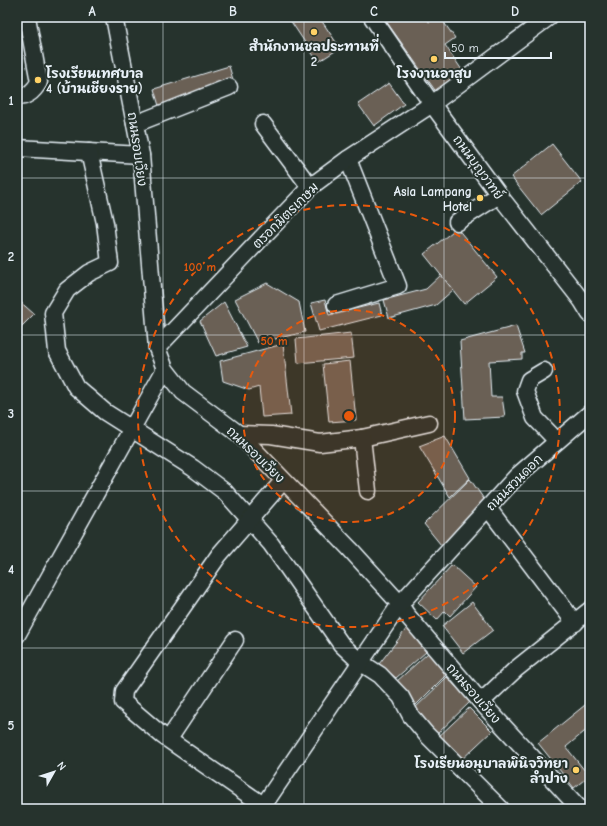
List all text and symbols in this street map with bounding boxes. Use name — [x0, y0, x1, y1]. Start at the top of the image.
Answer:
text: A — [88, 4, 96, 19]
text: B — [229, 4, 237, 19]
text: C — [370, 4, 378, 19]
text: D — [511, 4, 519, 19]
marker: สำนักงานชลประทานที่ 2 — [309, 27, 319, 37]
place label: สำนักงานชลประทานที่ 2 — [249, 33, 379, 69]
scale bar — [445, 34, 551, 60]
text: 50 m — [451, 41, 479, 55]
marker: โรงงานอาสูบ — [429, 54, 439, 64]
place label: โรงเรียนเทศบาล 4 (บ้านเชียงราย) — [45, 65, 143, 96]
place label: โรงงานอาสูบ — [396, 65, 472, 84]
marker: โรงเรียนเทศบาล 4 (บ้านเชียงราย) — [33, 75, 43, 85]
text: 1 — [8, 93, 14, 108]
street label: ถนนรอบเวียง — [125, 111, 151, 187]
street label: ถนนบุญวาทย์ — [449, 131, 509, 204]
street label: ตรอกมิตรเกษม — [249, 179, 321, 251]
place label: Asia Lampang Hotel — [394, 184, 472, 214]
marker: Asia Lampang Hotel — [475, 193, 485, 203]
text: 2 — [8, 249, 14, 264]
text: 100 m — [184, 260, 216, 274]
text: 50 m — [260, 334, 288, 348]
text: 3 — [8, 406, 14, 421]
centre of rings — [342, 409, 356, 423]
street label: ถนนรอบเวียง — [224, 422, 288, 486]
street label: ถนนสวนดอก — [483, 451, 546, 514]
text: 4 — [8, 562, 14, 577]
street label: ถนนรอบเวียง — [443, 660, 505, 726]
text: 5 — [8, 718, 15, 733]
north arrow — [34, 752, 74, 792]
place label: โรงเรียนอนุบาลพินิจวิทยา ลำปาง — [414, 755, 568, 786]
text: N — [54, 759, 69, 773]
marker: โรงเรียนอนุบาลพินิจวิทยา ลำปาง — [571, 765, 581, 775]

